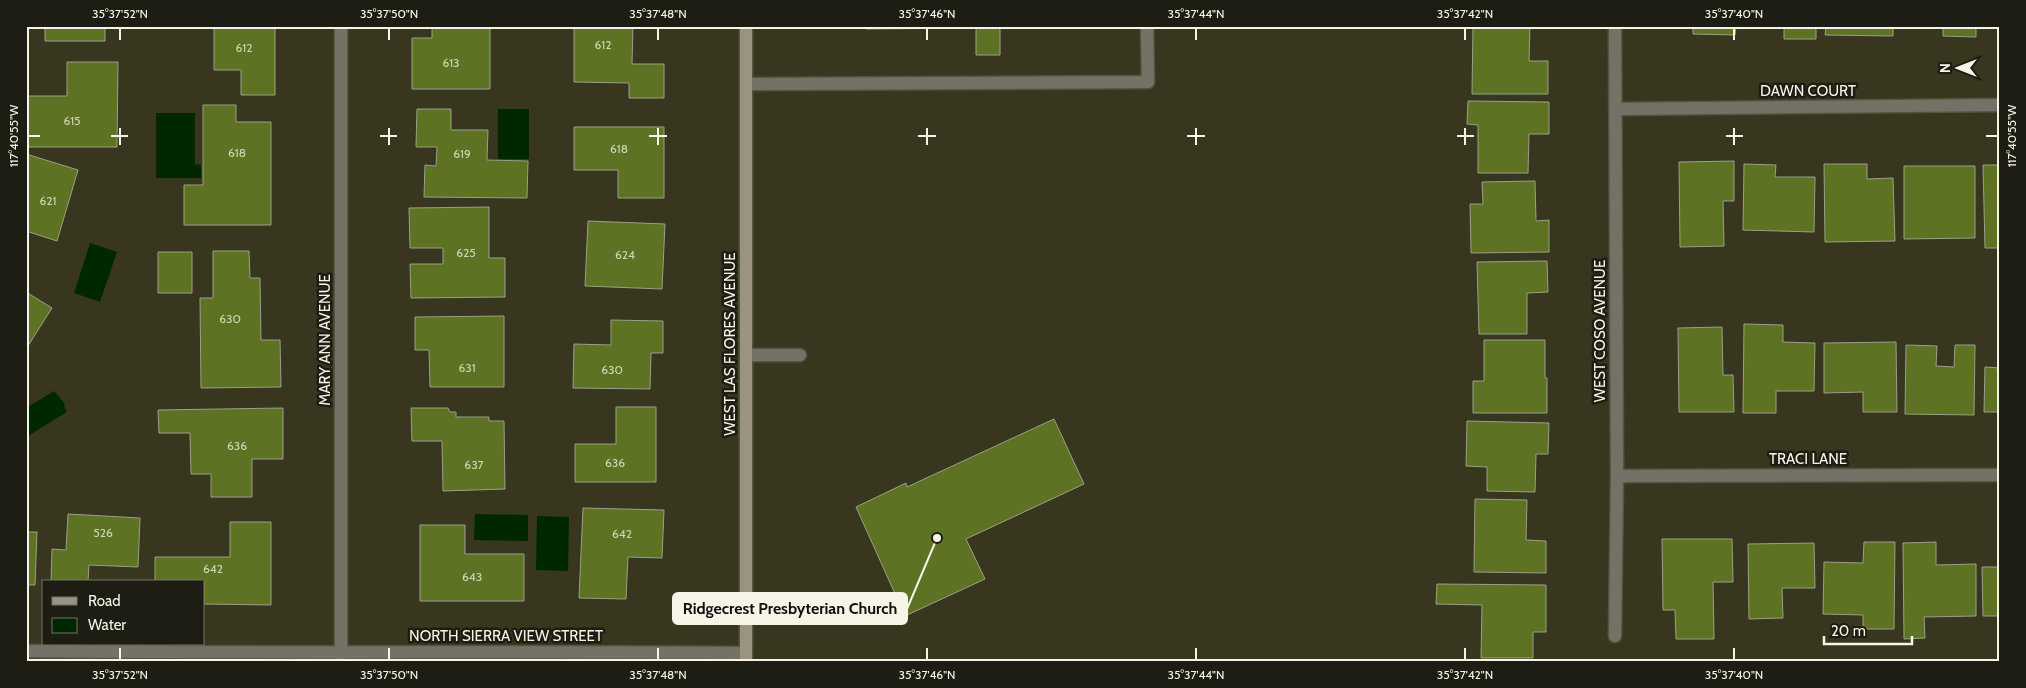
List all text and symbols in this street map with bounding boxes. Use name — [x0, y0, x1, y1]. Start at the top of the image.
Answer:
text: 35°37'52"N — [92, 6, 148, 21]
text: 35°37'50"N — [360, 6, 418, 21]
text: 35°37'48"N — [629, 6, 687, 21]
text: 35°37'46"N — [899, 6, 955, 21]
text: 35°37'44"N — [1168, 6, 1224, 21]
text: 35°37'42"N — [1437, 6, 1493, 21]
text: 35°37'40"N — [1705, 6, 1763, 21]
house number: 612 — [595, 37, 611, 52]
house number: 612 — [236, 40, 252, 55]
north arrow — [1934, 42, 1984, 92]
house number: 613 — [442, 55, 460, 70]
text: N — [1936, 63, 1954, 73]
street label: DAWN COURT — [1760, 82, 1856, 100]
text: 117°40'55"W — [6, 104, 21, 167]
text: 117°40'55"W — [2004, 104, 2019, 167]
house number: 615 — [63, 113, 81, 128]
house number: 618 — [610, 141, 628, 156]
house number: 618 — [228, 145, 246, 160]
house number: 619 — [453, 146, 471, 161]
house number: 621 — [39, 193, 57, 208]
house number: 625 — [456, 245, 476, 260]
house number: 624 — [615, 247, 635, 262]
street label: WEST LAS FLORES AVENUE — [721, 252, 739, 436]
street label: WEST COSO AVENUE — [1591, 260, 1609, 402]
street label: MARY ANN AVENUE — [316, 274, 334, 406]
house number: 630 — [219, 311, 241, 326]
house number: 631 — [458, 360, 476, 375]
house number: 630 — [601, 362, 623, 377]
house number: 636 — [227, 438, 247, 453]
street label: TRACI LANE — [1769, 450, 1847, 468]
house number: 636 — [605, 455, 625, 470]
house number: 637 — [464, 457, 484, 472]
house number: 526 — [93, 525, 113, 540]
house number: 642 — [612, 526, 632, 541]
house number: 642 — [203, 561, 223, 576]
house number: 643 — [462, 569, 482, 584]
legend — [42, 580, 205, 646]
text: Road — [88, 592, 121, 610]
callout: Ridgecrest Presbyterian Church — [673, 593, 907, 624]
text: Ridgecrest Presbyterian Church — [683, 599, 897, 618]
scale bar — [1824, 613, 1911, 645]
text: Water — [88, 616, 126, 634]
text: 20 m — [1831, 622, 1866, 640]
street label: NORTH SIERRA VIEW STREET — [409, 627, 603, 645]
text: 35°37'52"N — [92, 667, 148, 682]
text: 35°37'50"N — [360, 667, 418, 682]
text: 35°37'48"N — [629, 667, 687, 682]
text: 35°37'46"N — [899, 667, 955, 682]
text: 35°37'44"N — [1168, 667, 1224, 682]
text: 35°37'42"N — [1437, 667, 1493, 682]
text: 35°37'40"N — [1705, 667, 1763, 682]

